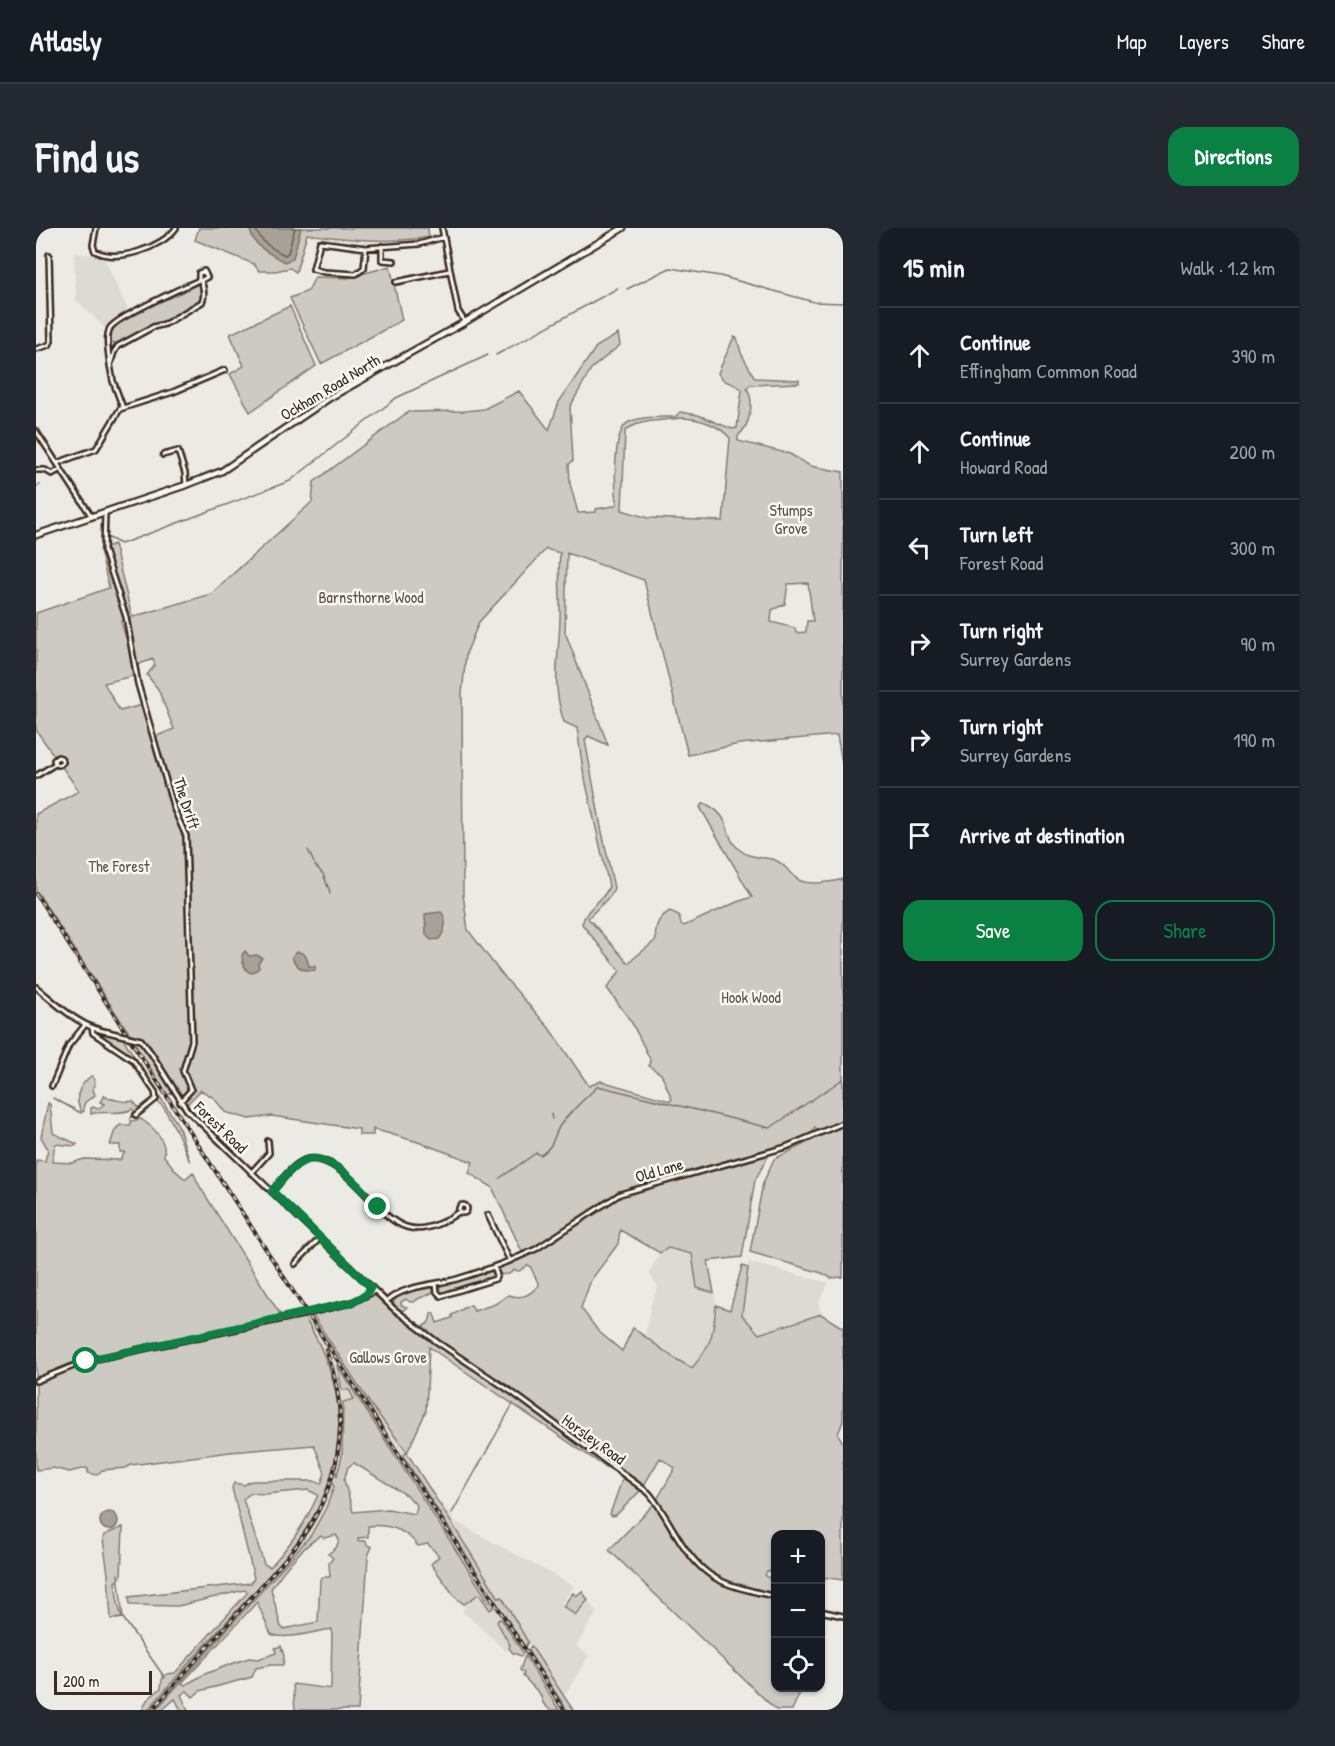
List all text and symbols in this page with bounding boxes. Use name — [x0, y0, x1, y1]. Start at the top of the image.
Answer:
text: Atlasly — [30, 22, 102, 60]
text: Map — [1117, 27, 1146, 56]
text: Layers — [1179, 27, 1229, 56]
text: Share — [1262, 27, 1305, 56]
button: Directions — [1168, 127, 1299, 186]
text: Find us — [36, 128, 139, 185]
text: 15 min — [903, 250, 965, 285]
text: Walk · 1.2 km — [1181, 254, 1275, 281]
text: Continue — [960, 327, 1031, 357]
icon: ahead — [903, 339, 936, 372]
text: 390 m — [1232, 342, 1275, 369]
street label: Ockham Road North — [276, 348, 384, 425]
text: Effingham Common Road — [960, 357, 1137, 384]
text: Continue — [960, 423, 1031, 453]
icon: ahead — [903, 435, 936, 468]
text: 200 m — [1230, 438, 1275, 465]
text: Howard Road — [960, 453, 1047, 480]
park label: Stumps Grove — [769, 499, 813, 539]
text: Turn left — [960, 519, 1033, 549]
icon: left — [903, 531, 936, 564]
text: 300 m — [1230, 534, 1275, 561]
text: Forest Road — [960, 549, 1043, 576]
park label: Barnsthorne Wood — [318, 586, 424, 608]
text: Turn right — [960, 615, 1043, 645]
icon: right — [903, 627, 936, 660]
text: 90 m — [1241, 630, 1275, 657]
text: Surrey Gardens — [960, 645, 1071, 672]
text: Turn right — [960, 711, 1043, 741]
icon: right — [903, 723, 936, 756]
text: 190 m — [1233, 726, 1275, 753]
text: Surrey Gardens — [960, 741, 1071, 768]
street label: The Drift — [168, 774, 206, 832]
icon: arrive — [903, 819, 936, 852]
text: Arrive at destination — [960, 820, 1125, 850]
park label: The Forest — [89, 855, 150, 877]
button: Save — [903, 900, 1083, 961]
button: Share — [1095, 900, 1275, 961]
park label: Hook Wood — [721, 986, 781, 1008]
street label: Forest Road — [189, 1095, 253, 1158]
street label: Old Lane — [632, 1153, 686, 1187]
route end — [364, 1193, 390, 1219]
park label: Gallows Grove — [349, 1346, 427, 1368]
route start — [72, 1347, 98, 1373]
street label: Horsley Road — [558, 1408, 630, 1470]
map controls — [771, 1530, 825, 1692]
button: + — [771, 1530, 825, 1584]
button: − — [771, 1584, 825, 1638]
button: locate — [771, 1638, 825, 1692]
scale bar — [54, 1668, 152, 1696]
text: 200 m — [63, 1670, 99, 1692]

